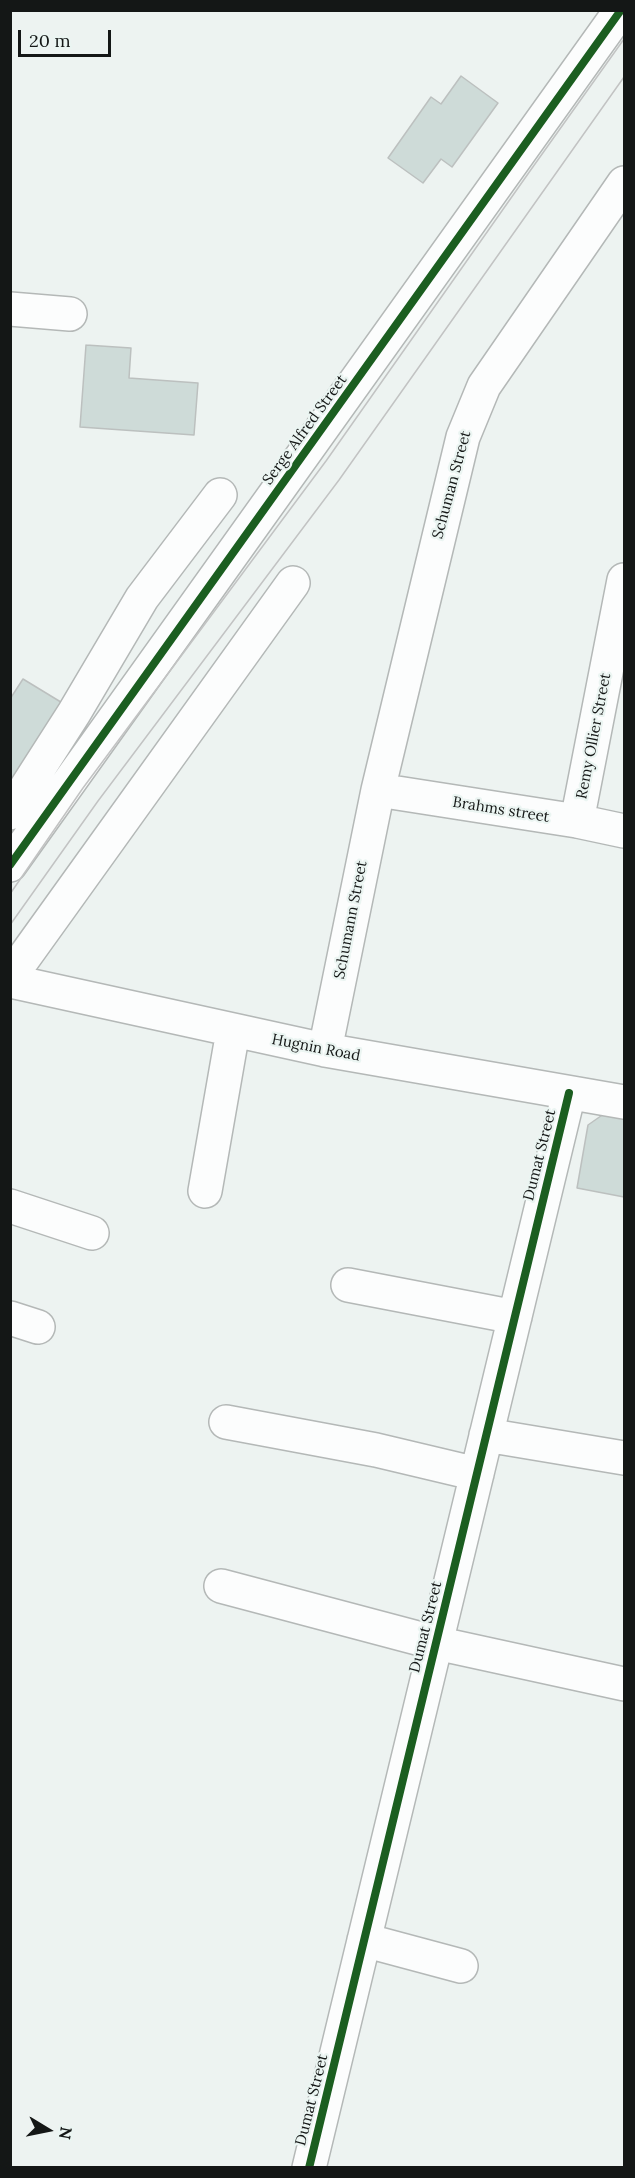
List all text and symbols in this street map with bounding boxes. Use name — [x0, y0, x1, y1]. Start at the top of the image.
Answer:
scale bar — [21, 18, 114, 56]
text: 20 m — [29, 29, 71, 52]
street label: Serge Alfred Street — [259, 371, 351, 489]
street label: Schuman Street — [429, 429, 475, 541]
street label: Remy Ollier Street — [573, 671, 615, 801]
street label: Brahms street — [451, 793, 551, 827]
street label: Schumann Street — [331, 859, 371, 981]
street label: Hugnin Road — [270, 1031, 362, 1065]
street label: Dumat Street — [520, 1107, 560, 1203]
street label: Dumat Street — [406, 1579, 446, 1675]
street label: Dumat Street — [292, 2052, 332, 2148]
north arrow — [18, 2100, 78, 2160]
text: N — [55, 2125, 77, 2141]

